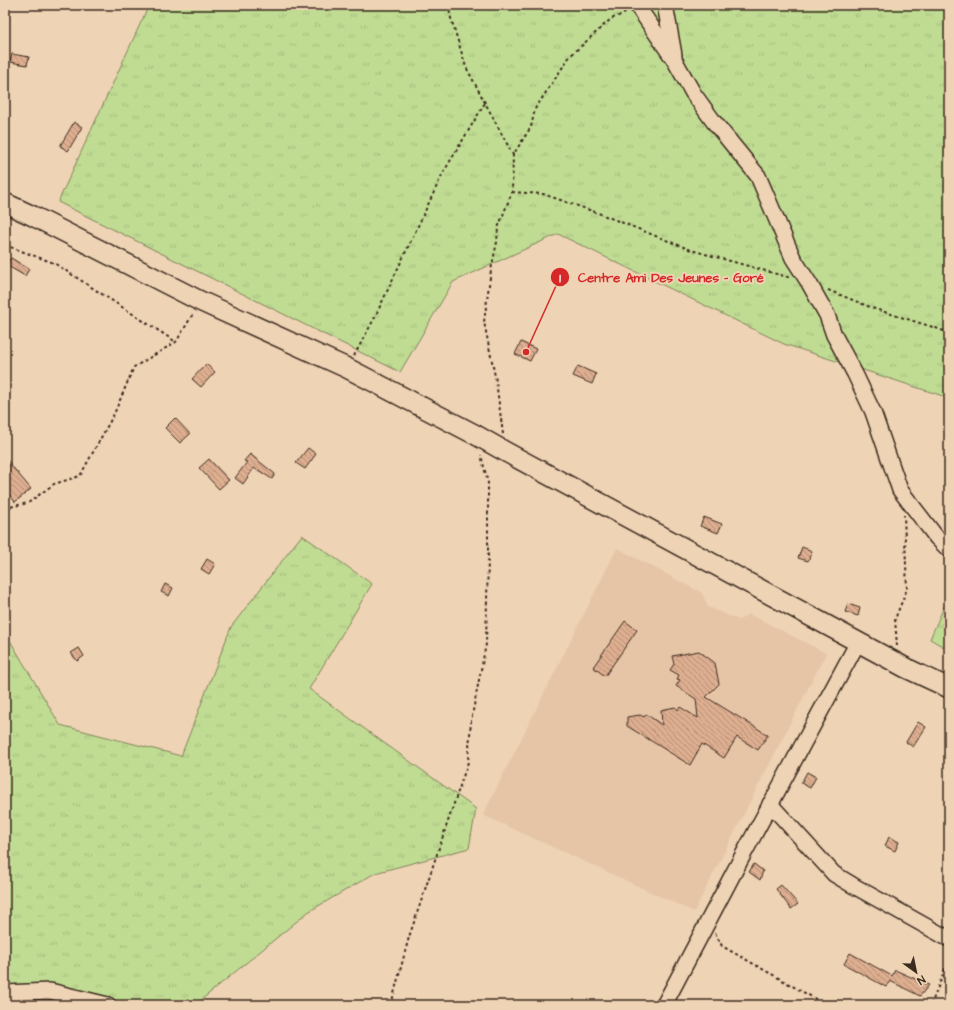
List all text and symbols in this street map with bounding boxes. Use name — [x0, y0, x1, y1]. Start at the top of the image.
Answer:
callout: Centre Ami Des Jeunes - Goré — [550, 265, 772, 290]
text: Centre Ami Des Jeunes - Goré — [578, 269, 764, 287]
text: 1 — [559, 270, 561, 287]
north arrow — [896, 952, 936, 992]
text: N — [914, 972, 928, 988]

